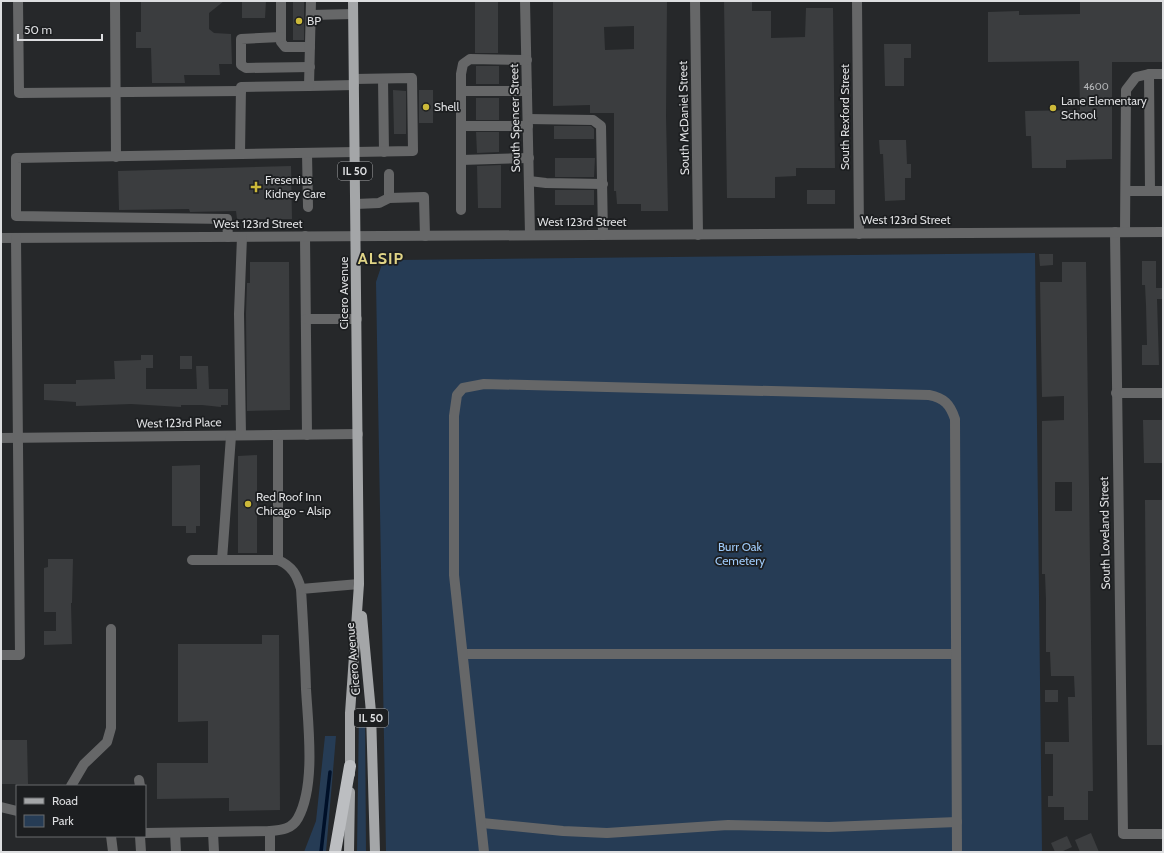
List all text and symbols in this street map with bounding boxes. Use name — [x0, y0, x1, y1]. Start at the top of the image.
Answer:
place label: BP — [307, 13, 321, 28]
scale bar — [18, 16, 102, 42]
marker: BP — [294, 16, 304, 26]
text: 50 m — [24, 22, 52, 37]
street label: South McDaniel Street — [675, 61, 692, 175]
street label: South Spencer Street — [506, 64, 523, 172]
street label: South Rexford Street — [837, 64, 852, 170]
house number: 4600 — [1083, 80, 1109, 93]
place label: Lane Elementary School — [1061, 93, 1147, 122]
place label: Shell — [434, 99, 459, 114]
marker: Shell — [421, 102, 431, 112]
marker: Lane Elementary School — [1048, 103, 1058, 113]
road number: IL 50 — [338, 162, 372, 180]
place label: Fresenius Kidney Care — [265, 172, 326, 201]
marker: Fresenius Kidney Care — [250, 181, 262, 193]
street label: West 123rd Street — [861, 212, 951, 227]
street label: West 123rd Street — [537, 214, 627, 229]
street label: West 123rd Street — [213, 216, 303, 231]
district label: ALSIP — [358, 249, 404, 268]
street label: Cicero Avenue — [336, 257, 351, 329]
street label: West 123rd Place — [136, 414, 222, 431]
street label: South Loveland Street — [1096, 476, 1113, 590]
place label: Red Roof Inn Chicago - Alsip — [256, 489, 331, 518]
marker: Red Roof Inn Chicago - Alsip — [243, 499, 253, 509]
park label: Burr Oak Cemetery — [715, 539, 765, 568]
street label: Cicero Avenue — [342, 622, 363, 696]
road number: IL 50 — [354, 709, 388, 727]
legend — [16, 785, 146, 837]
text: Road — [52, 793, 78, 808]
text: Park — [52, 813, 74, 828]

